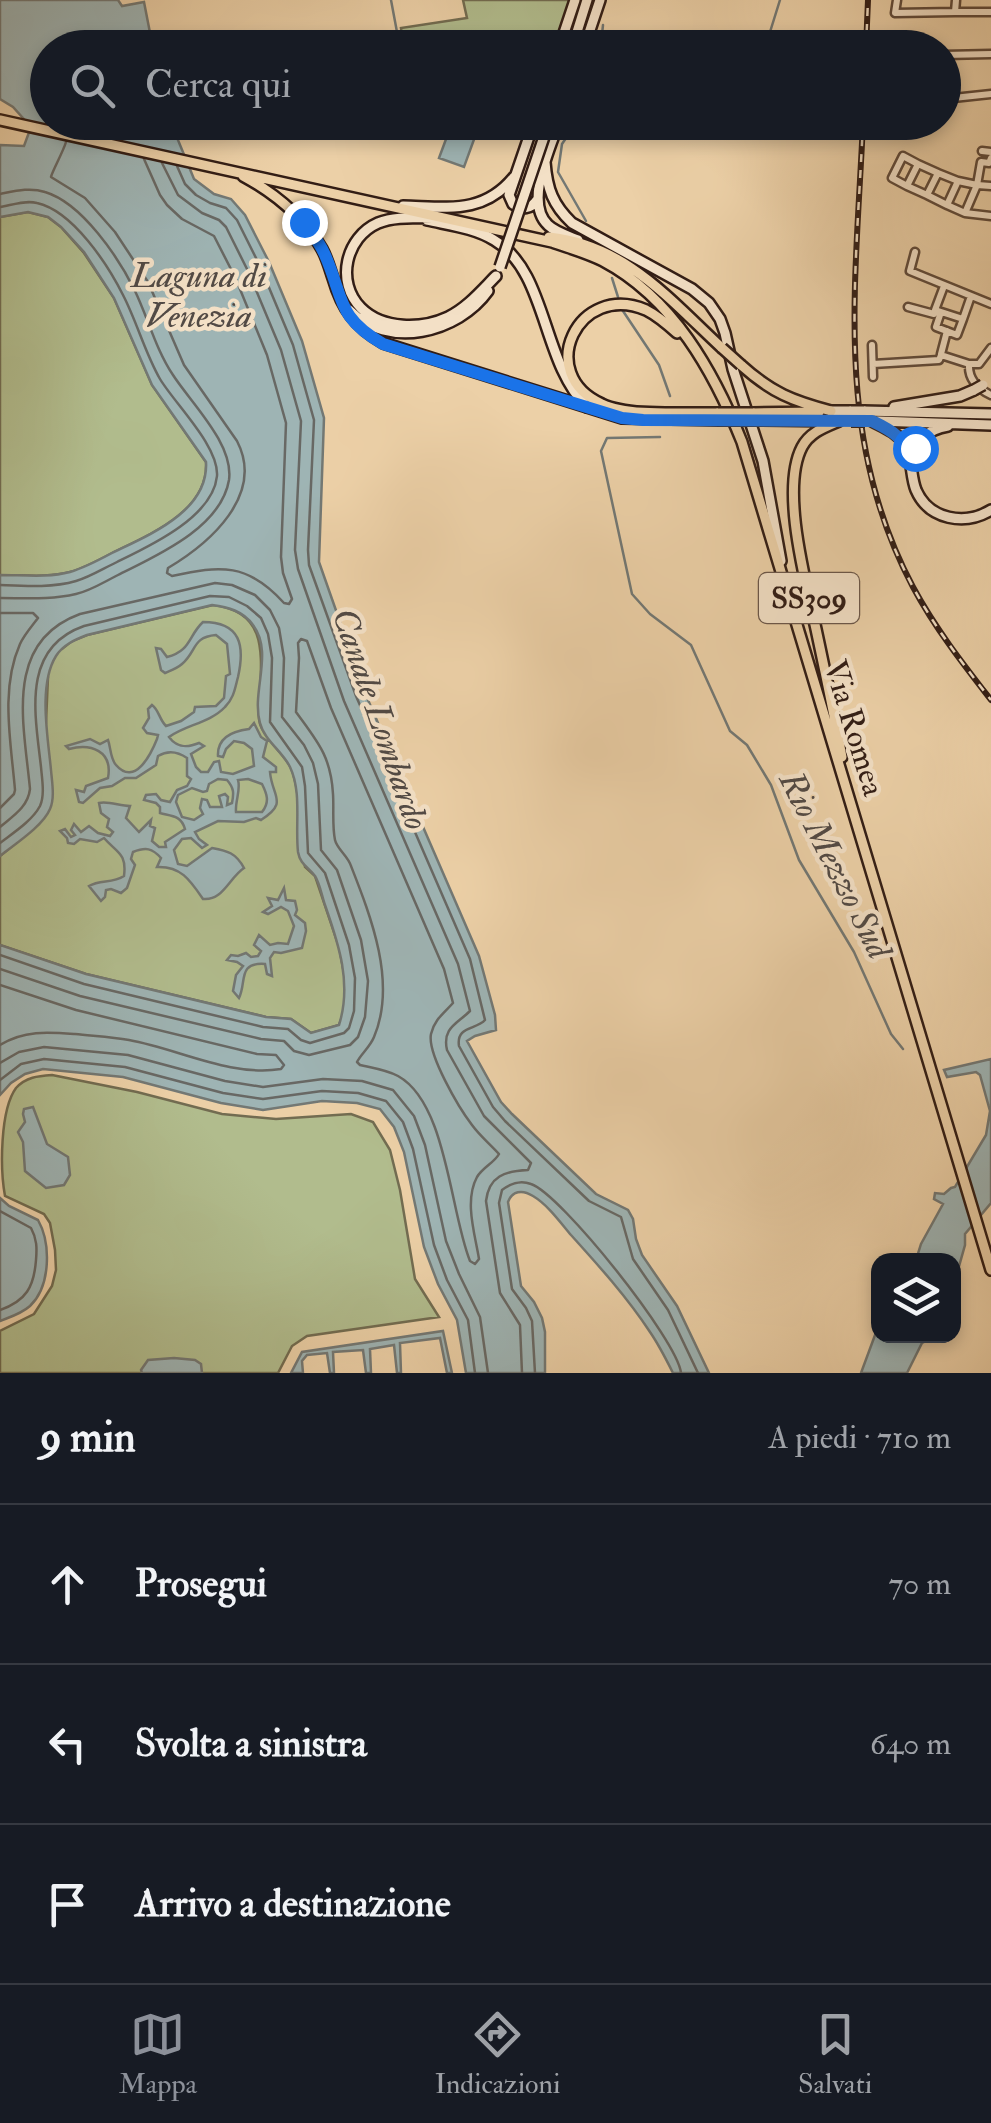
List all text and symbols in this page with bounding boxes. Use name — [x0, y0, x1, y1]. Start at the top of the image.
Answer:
search box — [30, 30, 961, 140]
icon: search — [65, 58, 120, 113]
text: Cerca qui — [145, 61, 291, 109]
route end — [282, 200, 328, 246]
water label: Laguna di Venezia — [129, 254, 267, 338]
route start — [893, 426, 939, 472]
road number: SS309 — [759, 573, 859, 623]
water label: Canale Lombardo — [321, 602, 439, 836]
street label: Via Romea — [814, 655, 894, 802]
water label: Rio Mezzo Sud — [768, 763, 902, 968]
map controls — [871, 1253, 961, 1343]
button: layers — [871, 1253, 961, 1343]
text: 9 min — [40, 1412, 136, 1464]
text: A piedi · 710 m — [768, 1418, 951, 1458]
icon: ahead — [40, 1557, 95, 1612]
text: Prosegui — [135, 1560, 267, 1608]
text: 70 m — [888, 1564, 951, 1604]
icon: left — [40, 1717, 95, 1772]
text: Svolta a sinistra — [135, 1720, 367, 1768]
text: 640 m — [870, 1724, 951, 1764]
icon: arrive — [40, 1877, 95, 1932]
text: Arrivo a destinazione — [135, 1880, 451, 1928]
tab: Mappa — [119, 2007, 197, 2102]
tab: Indicazioni — [435, 2007, 560, 2102]
tab: Salvati — [798, 2007, 872, 2102]

